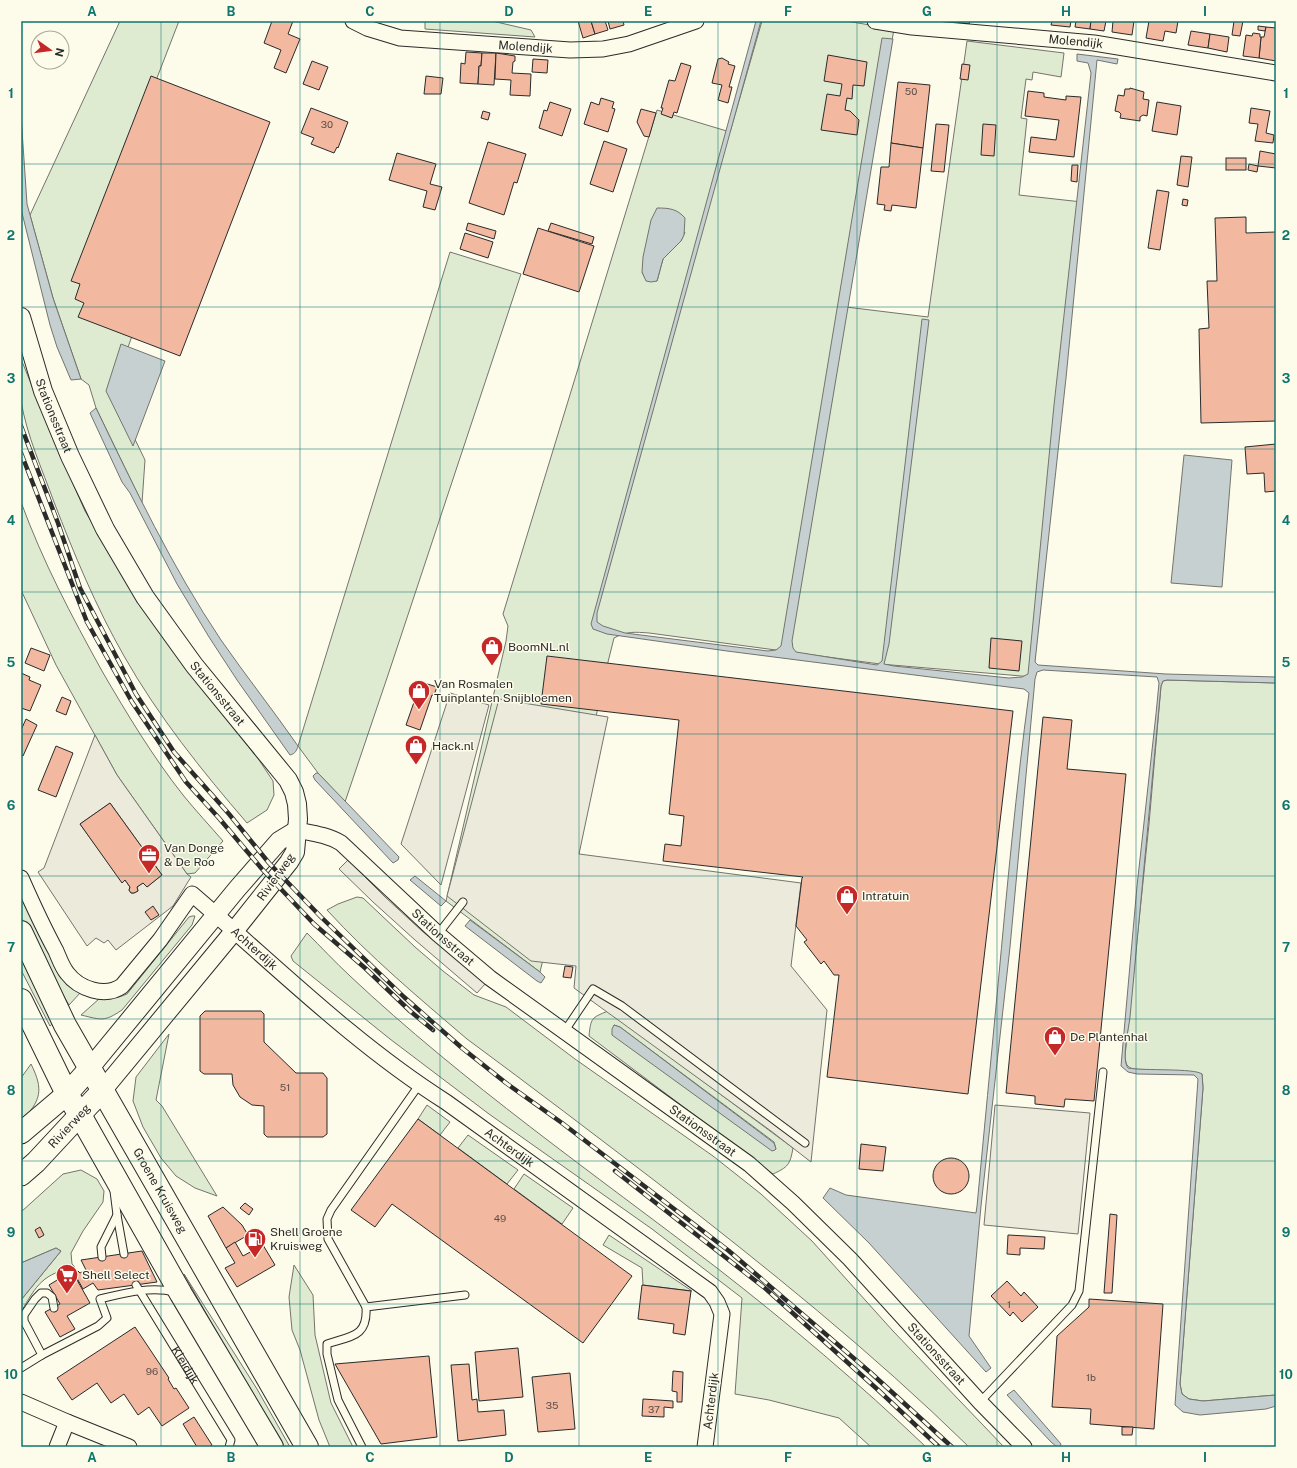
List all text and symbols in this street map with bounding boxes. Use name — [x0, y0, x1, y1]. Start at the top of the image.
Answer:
text: A — [87, 4, 97, 19]
text: B — [227, 4, 236, 19]
text: C — [365, 4, 375, 19]
text: D — [504, 4, 514, 19]
text: E — [644, 4, 652, 19]
text: F — [784, 4, 792, 19]
text: G — [922, 4, 932, 19]
text: H — [1061, 4, 1071, 19]
text: I — [1203, 4, 1207, 19]
north arrow — [30, 30, 70, 70]
street label: Molendijk — [1048, 32, 1104, 51]
street label: Molendijk — [498, 38, 554, 56]
text: N — [53, 47, 67, 58]
house number: 50 — [905, 85, 917, 97]
text: 1 — [8, 86, 14, 101]
text: 1 — [1283, 86, 1289, 101]
house number: 30 — [321, 118, 333, 130]
text: 2 — [7, 228, 15, 243]
text: 2 — [1282, 228, 1290, 243]
text: 3 — [7, 371, 16, 386]
text: 3 — [1282, 371, 1291, 386]
street label: Stationsstraat — [33, 377, 75, 455]
text: 4 — [7, 513, 16, 528]
text: 4 — [1282, 513, 1291, 528]
shop icon: BoomNL.nl — [479, 634, 505, 667]
place label: BoomNL.nl — [508, 640, 570, 654]
text: 5 — [7, 655, 16, 670]
text: 5 — [1282, 655, 1291, 670]
street label: Stationsstraat — [187, 658, 248, 729]
place label: Van Rosmalen Tuinplanten Snijbloemen — [434, 677, 572, 705]
shop icon: Van Rosmalen Tuinplanten Snijbloemen — [406, 678, 432, 711]
shop icon: Hack.nl — [403, 733, 429, 766]
place label: Hack.nl — [432, 739, 475, 753]
text: 6 — [7, 798, 16, 813]
text: 6 — [1282, 798, 1291, 813]
place label: Van Donge & De Roo — [164, 841, 224, 869]
office icon: Van Donge & De Roo — [136, 842, 162, 875]
street label: Rivierweg — [254, 851, 298, 903]
shop icon: Intratuin — [834, 883, 860, 916]
place label: Intratuin — [862, 889, 909, 903]
street label: Stationsstraat — [409, 906, 477, 969]
street label: Achterdijk — [228, 924, 281, 973]
text: 7 — [7, 940, 15, 955]
text: 7 — [1282, 940, 1290, 955]
shop icon: De Plantenhal — [1042, 1024, 1068, 1057]
place label: De Plantenhal — [1070, 1030, 1148, 1044]
house number: 51 — [280, 1081, 290, 1093]
text: 8 — [7, 1083, 16, 1098]
text: 8 — [1282, 1083, 1291, 1098]
street label: Rivierweg — [46, 1101, 93, 1151]
street label: Stationsstraat — [666, 1102, 739, 1160]
street label: Achterdijk — [482, 1125, 537, 1170]
street label: Groene Kruisweg — [130, 1146, 190, 1236]
house number: 49 — [494, 1212, 506, 1224]
text: 9 — [7, 1225, 15, 1240]
place label: Shell Groene Kruisweg — [270, 1225, 343, 1253]
text: 9 — [1282, 1225, 1290, 1240]
fuel station icon: Shell Groene Kruisweg — [242, 1226, 268, 1259]
supermarket icon: Shell Select — [54, 1262, 80, 1295]
place label: Shell Select — [82, 1268, 150, 1282]
house number: 1 — [1007, 1298, 1011, 1310]
street label: Stationsstraat — [904, 1320, 968, 1388]
street label: Kleidijk — [168, 1344, 202, 1387]
house number: 96 — [146, 1365, 158, 1377]
text: 10 — [4, 1367, 18, 1382]
text: 10 — [1279, 1367, 1293, 1382]
street label: Achterdijk — [701, 1371, 721, 1430]
house number: 1b — [1086, 1371, 1096, 1383]
house number: 35 — [546, 1399, 558, 1411]
house number: 37 — [648, 1403, 660, 1415]
text: A — [87, 1450, 97, 1465]
text: B — [227, 1450, 236, 1465]
text: C — [365, 1450, 375, 1465]
text: D — [504, 1450, 514, 1465]
text: E — [644, 1450, 652, 1465]
text: F — [784, 1450, 792, 1465]
text: G — [922, 1450, 932, 1465]
text: H — [1061, 1450, 1071, 1465]
text: I — [1203, 1450, 1207, 1465]

